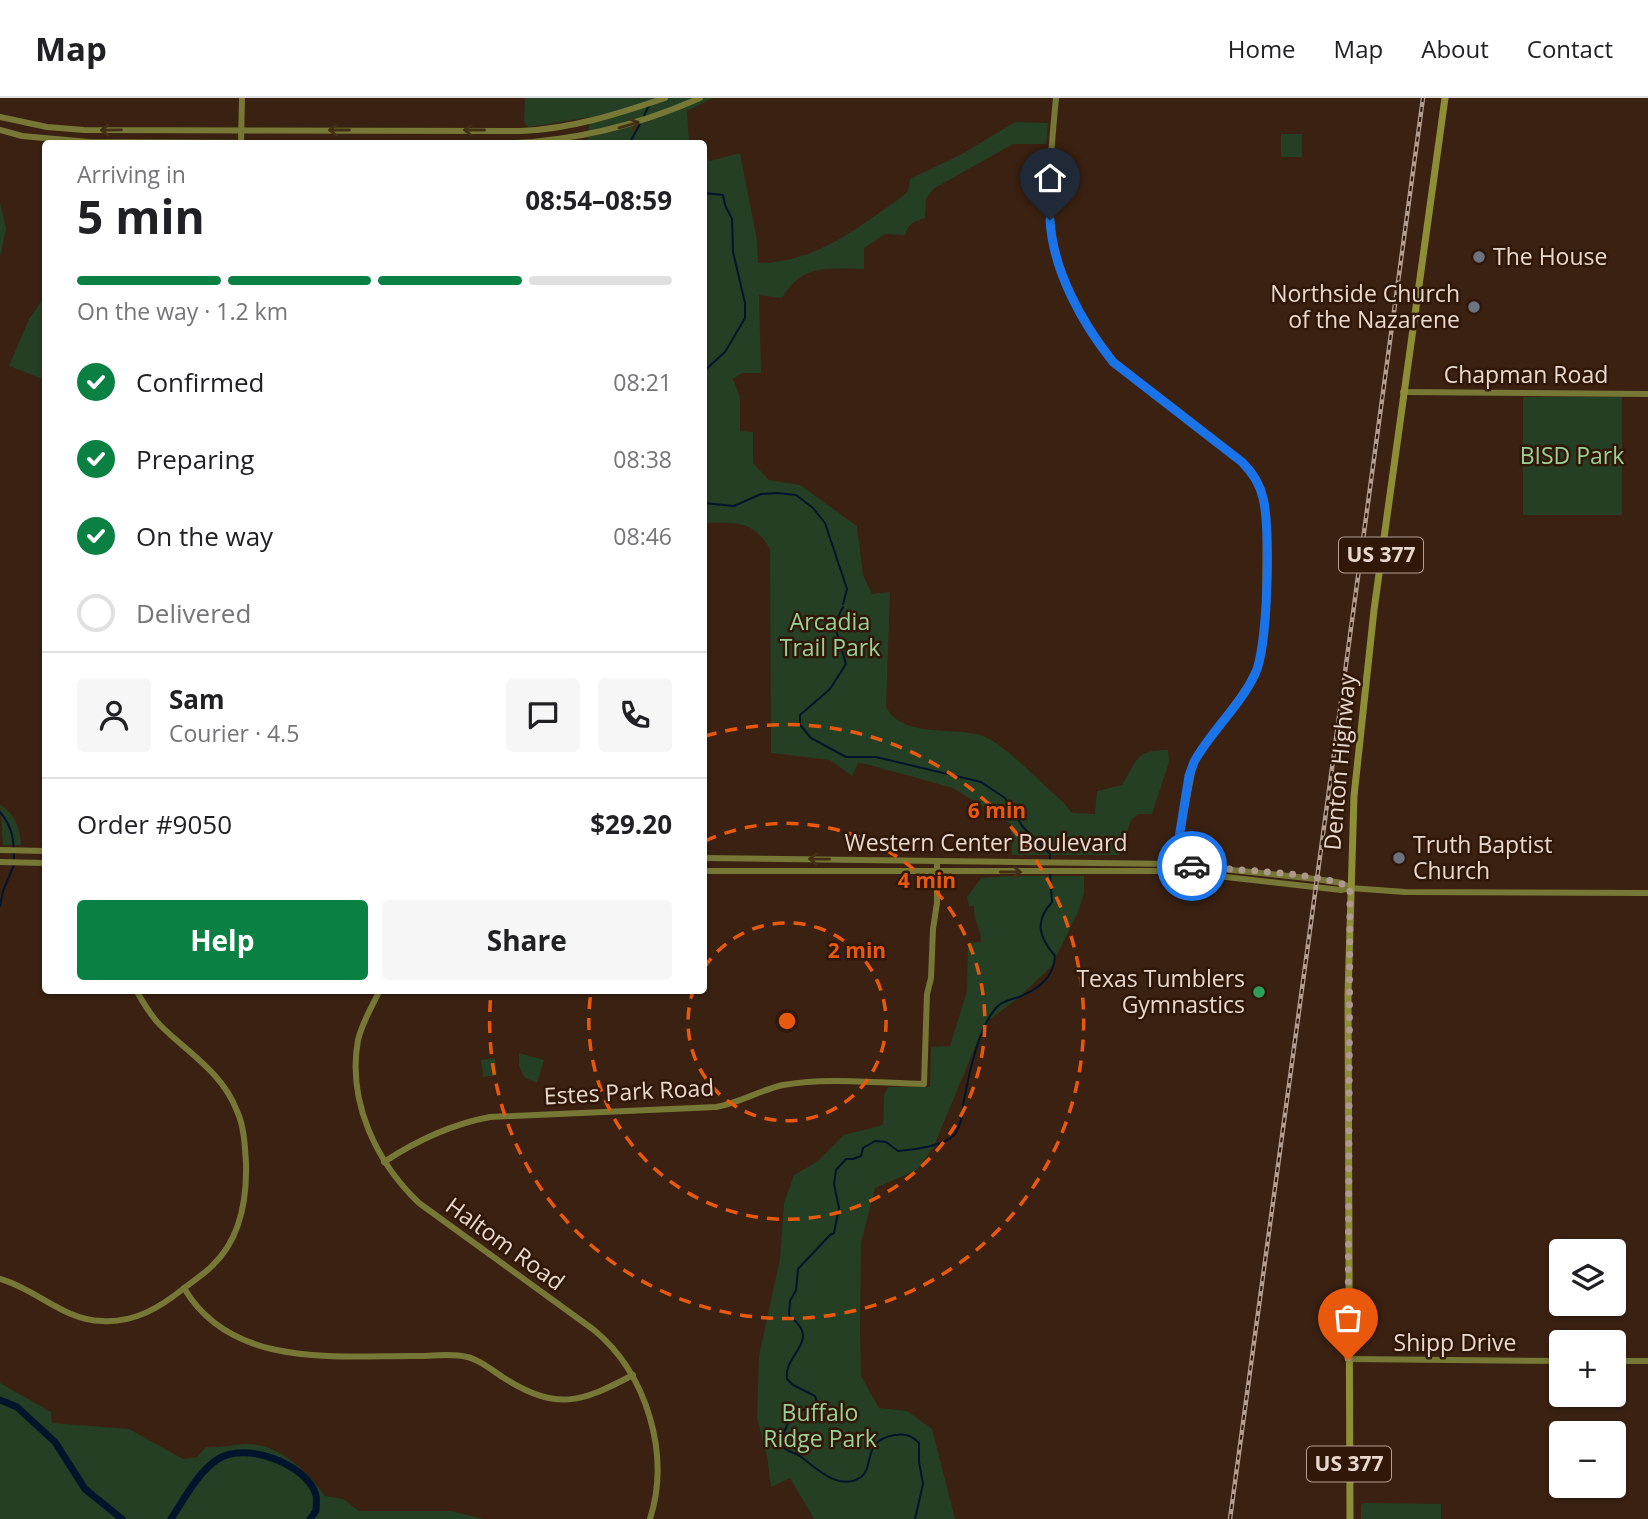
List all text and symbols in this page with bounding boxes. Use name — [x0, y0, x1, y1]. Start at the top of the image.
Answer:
text: Map — [35, 26, 107, 71]
text: Home — [1228, 32, 1296, 65]
text: Map — [1334, 32, 1383, 65]
text: About — [1421, 32, 1489, 65]
text: Contact — [1527, 32, 1613, 65]
one-way arrow — [618, 117, 640, 130]
one-way arrow — [100, 123, 123, 136]
one-way arrow — [328, 123, 351, 137]
one-way arrow — [462, 123, 485, 137]
pin — [1020, 148, 1080, 220]
text: Arriving in — [77, 158, 186, 190]
icon: home — [1031, 159, 1069, 197]
text: 08:54–08:59 — [525, 182, 672, 218]
text: 5 min — [77, 185, 205, 247]
place label: The House — [1493, 240, 1607, 272]
marker: The House — [1471, 249, 1487, 265]
place label: Northside Church of the Nazarene — [1270, 277, 1460, 335]
text: On the way · 1.2 km — [77, 295, 288, 327]
marker: Northside Church of the Nazarene — [1466, 299, 1482, 315]
street label: Chapman Road — [1444, 358, 1608, 390]
icon: check — [77, 363, 115, 401]
text: Confirmed — [136, 364, 264, 400]
text: 08:21 — [613, 366, 672, 398]
park label: BISD Park — [1520, 439, 1624, 471]
icon: check — [77, 440, 115, 478]
text: Preparing — [136, 441, 254, 477]
text: 08:38 — [613, 443, 672, 475]
icon: check — [77, 517, 115, 555]
text: On the way — [136, 518, 273, 554]
text: 08:46 — [613, 520, 672, 552]
road number: US 377 — [1339, 538, 1423, 573]
text: Delivered — [136, 595, 251, 631]
park label: Arcadia Trail Park — [780, 605, 880, 663]
street label: Denton Highway — [1315, 672, 1363, 852]
button: person — [77, 678, 151, 752]
button: chat — [506, 678, 580, 752]
button: phone — [598, 678, 672, 752]
text: Sam — [169, 681, 225, 717]
text: Courier · 4.5 — [169, 717, 299, 749]
text: 6 min — [968, 796, 1026, 824]
text: Order #9050 — [77, 806, 232, 842]
text: $29.20 — [590, 806, 672, 842]
street label: Western Center Boulevard — [845, 826, 1127, 858]
place label: Truth Baptist Church — [1413, 828, 1552, 886]
courier — [1157, 831, 1227, 901]
icon: car — [1173, 847, 1211, 885]
marker: Truth Baptist Church — [1391, 850, 1407, 866]
one-way arrow — [808, 853, 831, 866]
one-way arrow — [999, 865, 1022, 879]
text: 4 min — [898, 866, 956, 894]
button: Help — [77, 900, 368, 980]
button: Share — [382, 900, 672, 980]
text: 2 min — [828, 936, 886, 964]
place label: Texas Tumblers Gymnastics — [1076, 962, 1245, 1020]
marker: Texas Tumblers Gymnastics — [1251, 984, 1267, 1000]
centre of rings — [775, 1009, 799, 1033]
street label: Estes Park Road — [543, 1071, 715, 1111]
street label: Haltom Road — [440, 1189, 572, 1297]
map controls — [1549, 1239, 1626, 1498]
button: layers — [1549, 1239, 1626, 1316]
pin — [1318, 1288, 1378, 1360]
icon: bag — [1329, 1299, 1367, 1337]
street label: Shipp Drive — [1394, 1326, 1516, 1358]
button: + — [1549, 1330, 1626, 1407]
park label: Buffalo Ridge Park — [763, 1396, 877, 1454]
button: − — [1549, 1421, 1626, 1498]
road number: US 377 — [1307, 1446, 1391, 1482]

